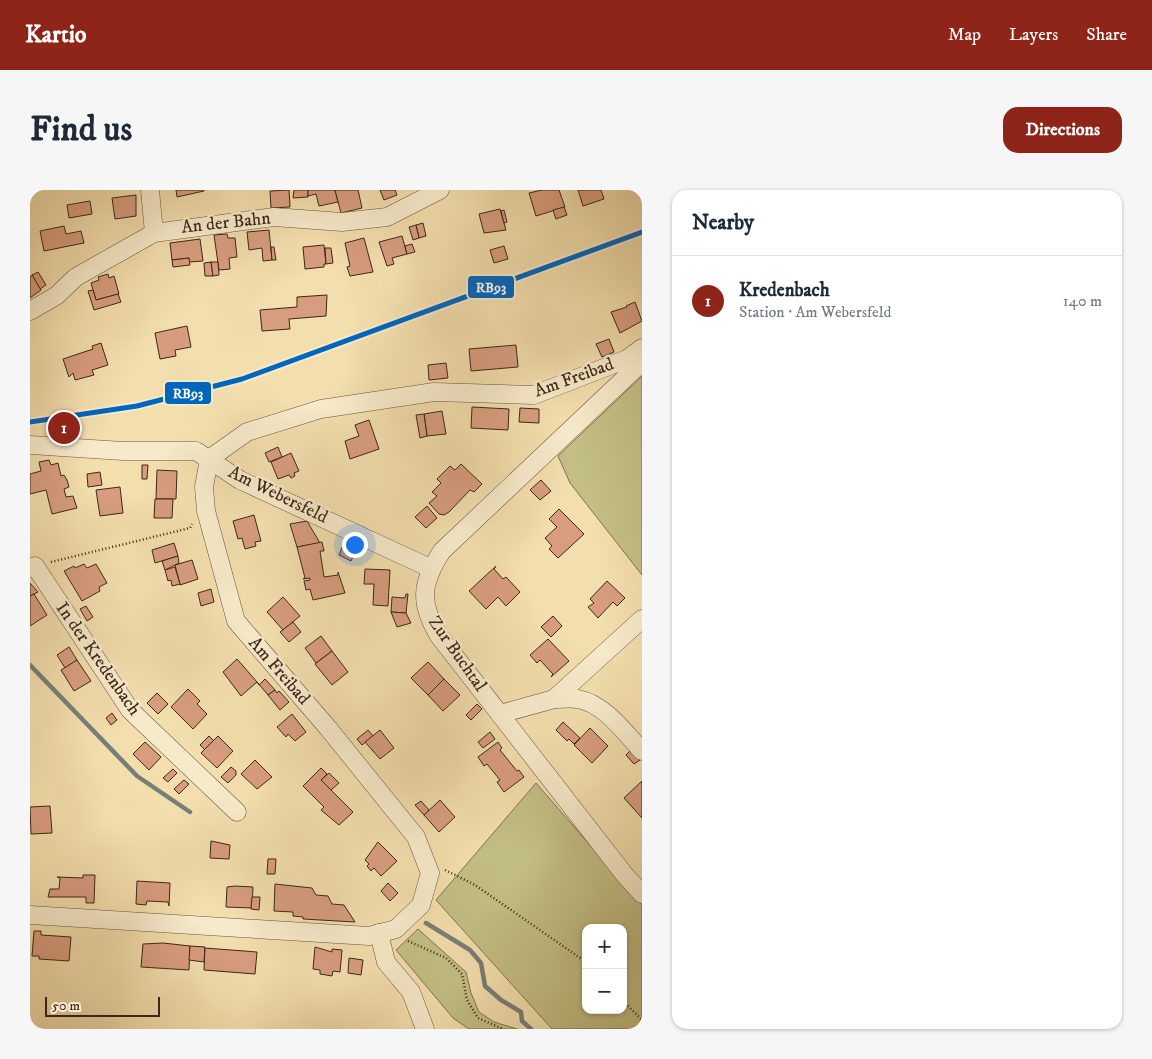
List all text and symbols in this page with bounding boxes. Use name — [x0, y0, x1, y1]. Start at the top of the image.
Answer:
text: Kartio — [25, 20, 87, 50]
text: Map — [948, 24, 981, 46]
text: Layers — [1009, 24, 1058, 46]
text: Share — [1086, 24, 1127, 46]
button: Directions — [1003, 107, 1122, 153]
text: Find us — [30, 108, 132, 152]
street label: An der Bahn — [180, 207, 272, 239]
text: Nearby — [692, 210, 754, 236]
line badge: RB93 — [467, 275, 515, 299]
text: RB93 — [476, 279, 506, 297]
text: Kredenbach — [739, 279, 830, 302]
text: 1 — [705, 291, 711, 311]
text: 140 m — [1063, 291, 1102, 311]
text: Station · Am Webersfeld — [739, 302, 891, 322]
street label: Am Freibad — [531, 353, 617, 403]
line badge: RB93 — [164, 381, 212, 405]
text: RB93 — [173, 385, 203, 403]
pin: 1 — [48, 409, 80, 447]
street label: Am Webersfeld — [225, 461, 331, 529]
your location — [342, 532, 368, 558]
street label: In der Kredenbach — [51, 598, 146, 720]
street label: Zur Buchtal — [423, 612, 491, 696]
street label: Am Freibad — [244, 633, 314, 709]
map controls — [582, 924, 627, 1014]
button: + — [582, 924, 627, 969]
button: − — [582, 969, 627, 1014]
scale bar — [45, 994, 160, 1017]
text: 50 m — [52, 997, 80, 1015]

